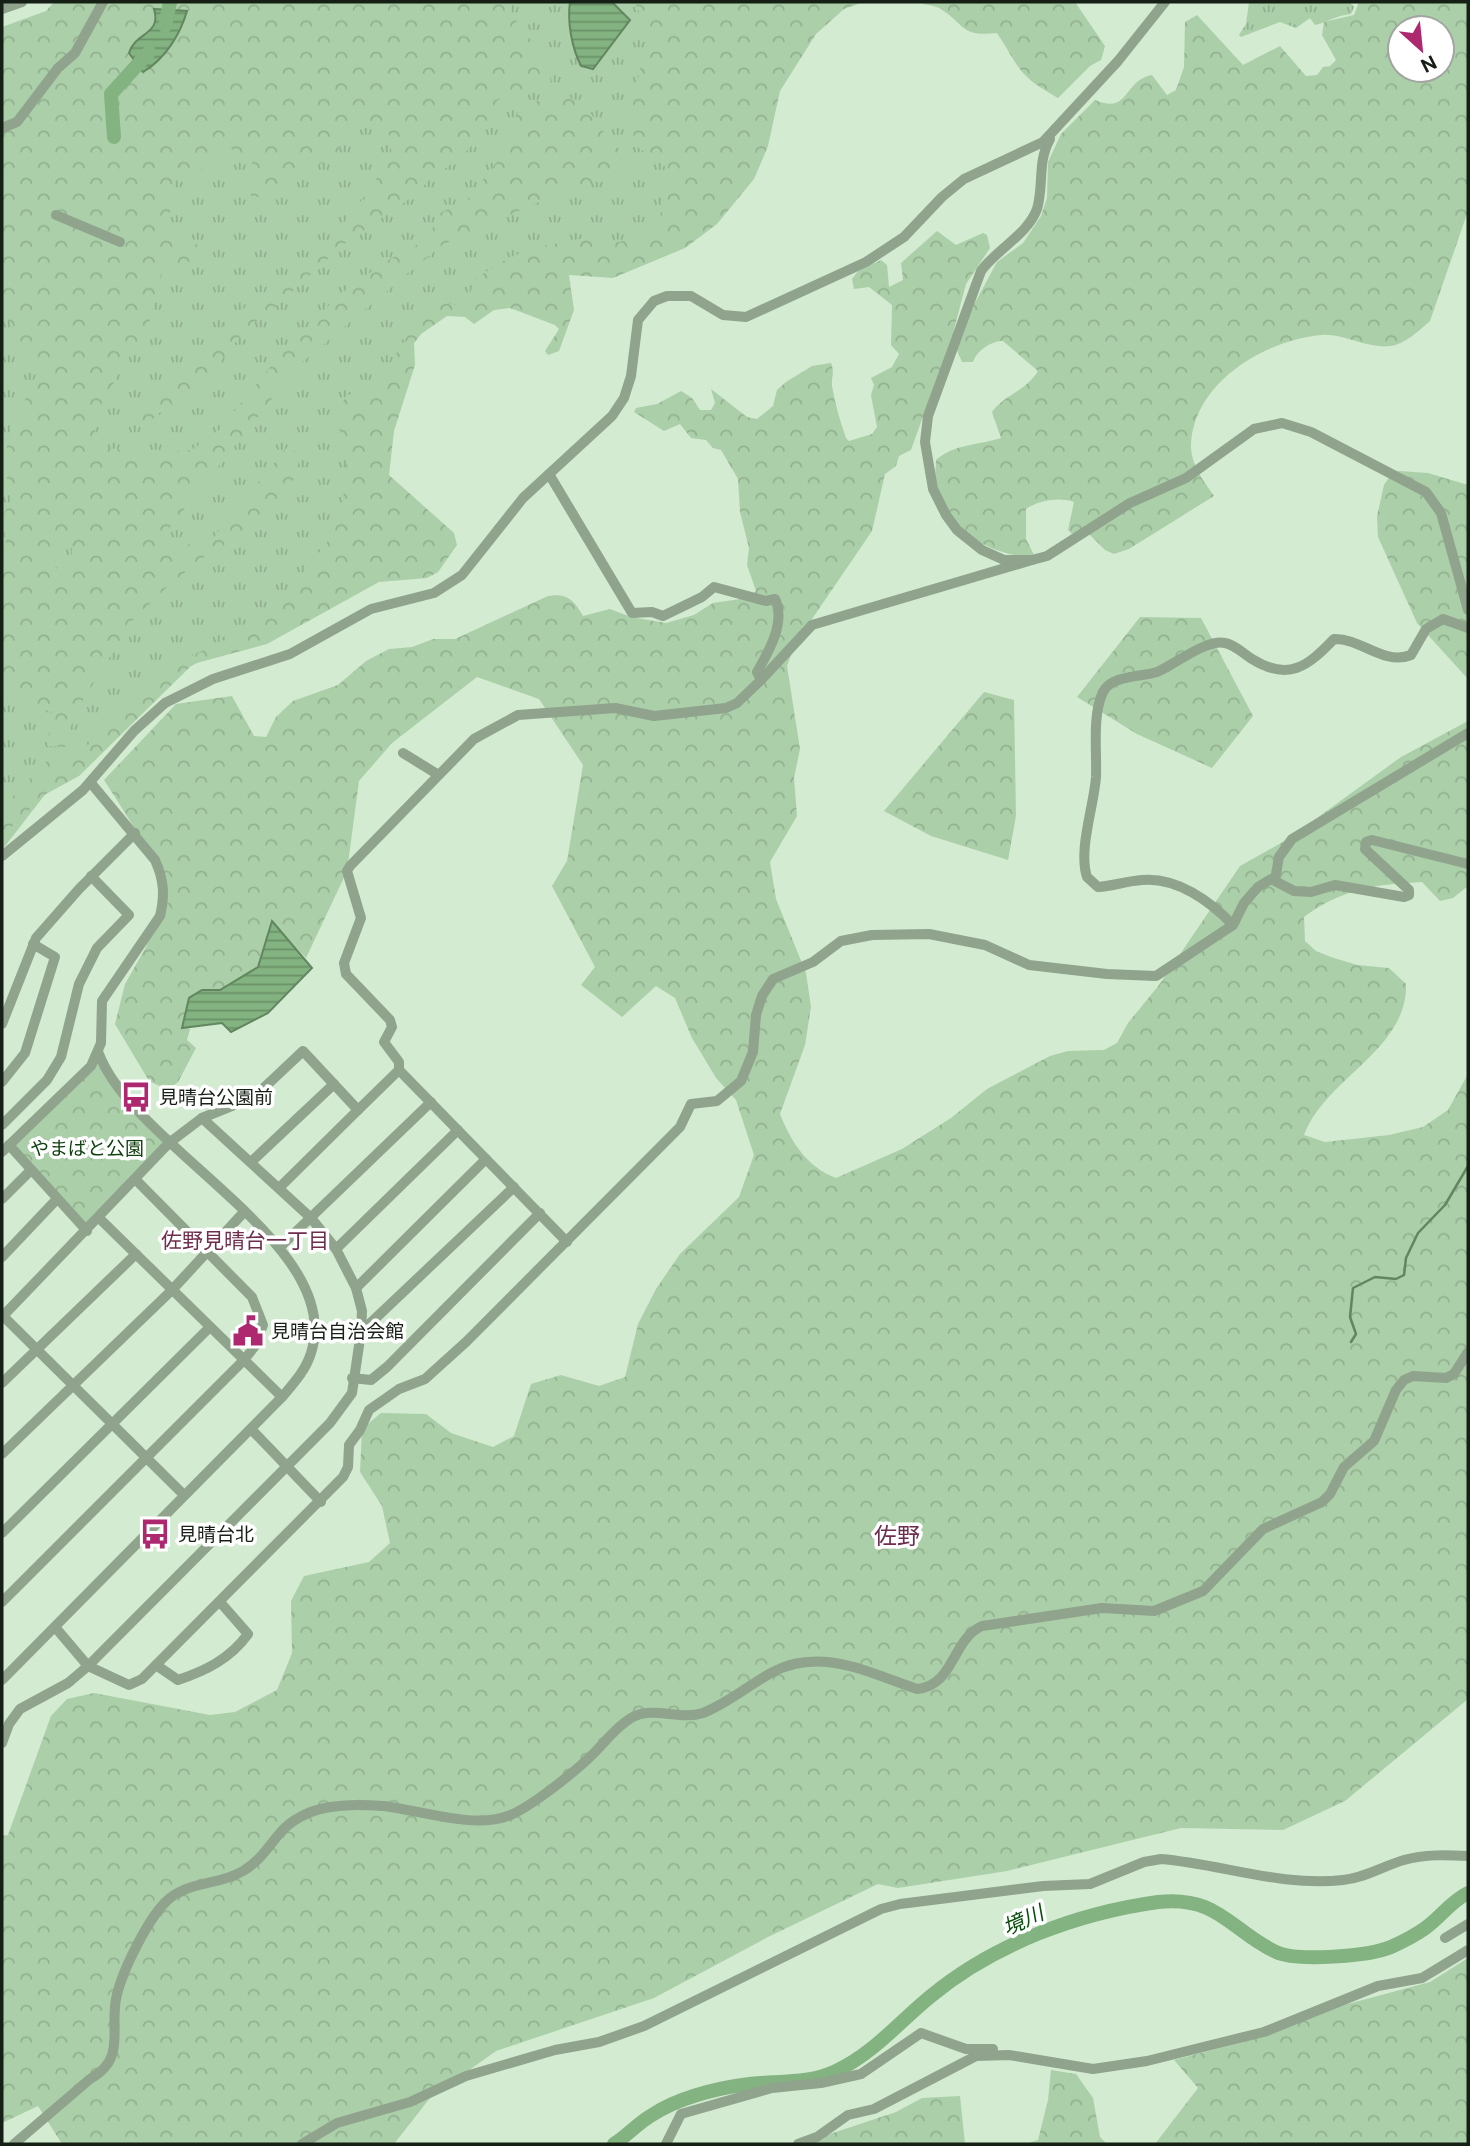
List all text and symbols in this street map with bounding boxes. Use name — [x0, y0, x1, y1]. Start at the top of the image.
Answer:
north arrow — [1386, 14, 1456, 84]
text: N — [1417, 51, 1440, 77]
bus stop icon: 見晴台公園前 — [119, 1080, 153, 1114]
place label: 見晴台公園前 — [159, 1086, 273, 1108]
park label: やまばと公園 — [30, 1137, 144, 1159]
district label: 佐野見晴台一丁目 — [161, 1228, 329, 1253]
public building icon: 見晴台自治会館 — [231, 1314, 265, 1348]
place label: 見晴台自治会館 — [271, 1320, 404, 1342]
bus stop icon: 見晴台北 — [138, 1517, 172, 1551]
district label: 佐野 — [874, 1522, 920, 1549]
place label: 見晴台北 — [178, 1523, 254, 1545]
water label: 境川 — [999, 1899, 1049, 1940]

